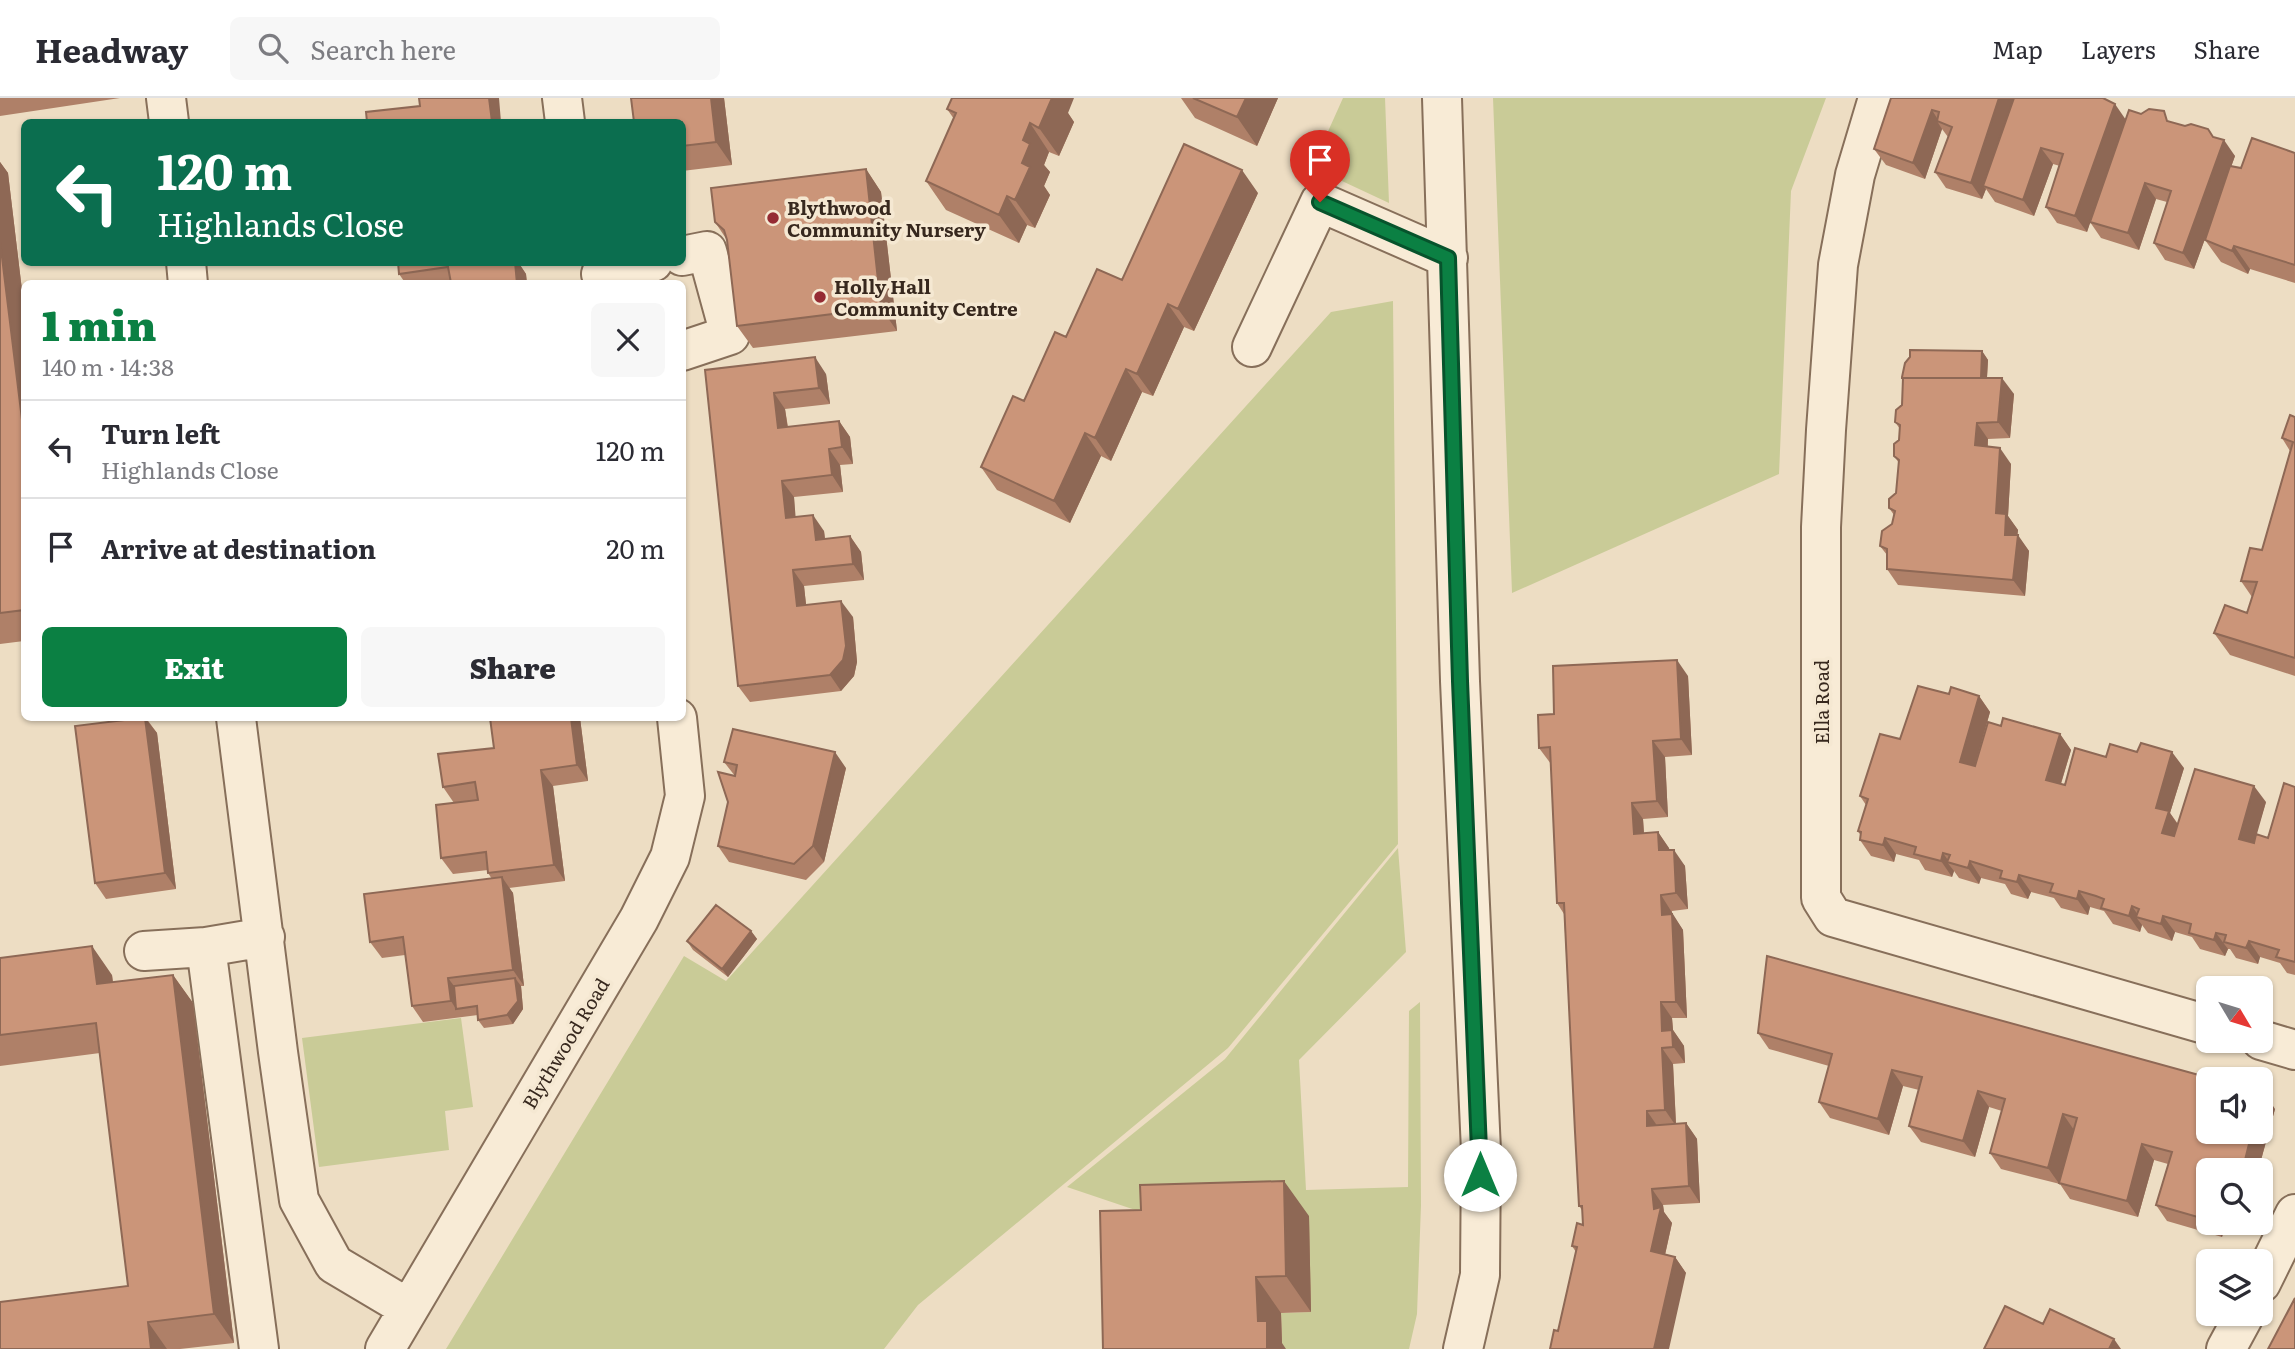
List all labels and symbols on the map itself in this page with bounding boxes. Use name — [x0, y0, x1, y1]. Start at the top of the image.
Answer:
pin — [1290, 130, 1350, 202]
place label: Blythwood Community Nursery — [787, 193, 986, 243]
marker: Blythwood Community Nursery — [765, 210, 781, 226]
place label: Holly Hall Community Centre — [834, 272, 1018, 322]
marker: Holly Hall Community Centre — [812, 289, 828, 305]
street label: Ella Road — [1807, 659, 1835, 744]
street label: Blythwood Road — [515, 972, 615, 1114]
north arrow — [2196, 976, 2273, 1054]
position arrow — [1443, 1138, 1517, 1212]

